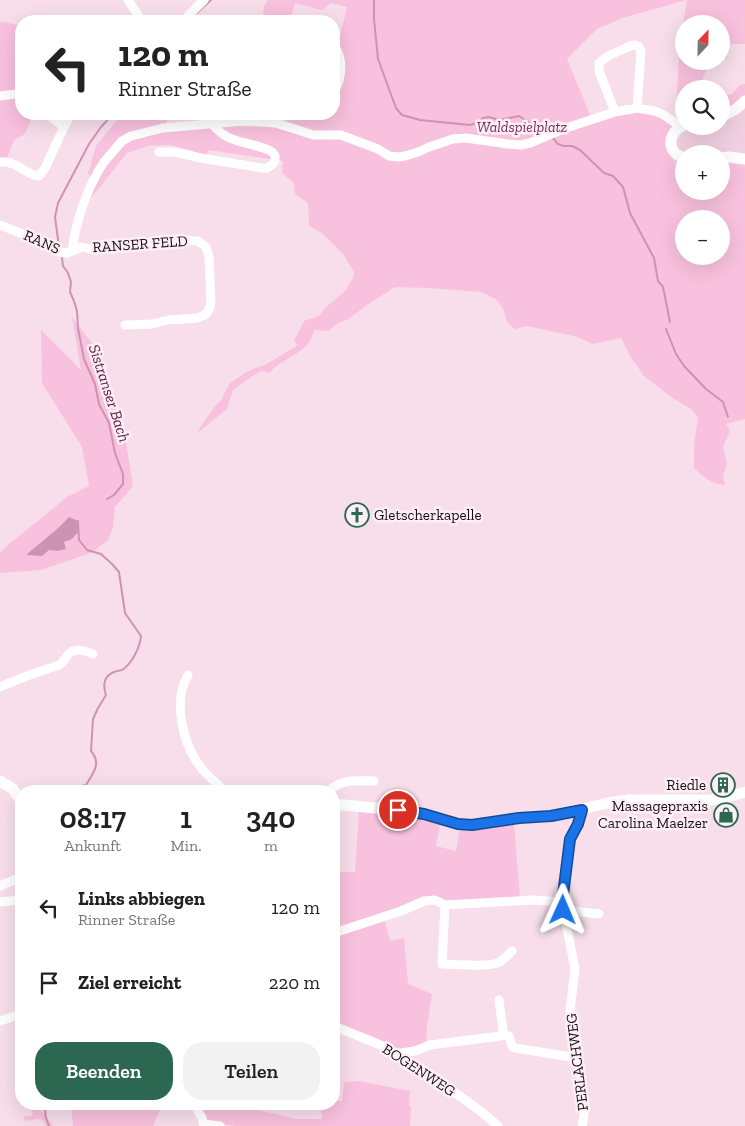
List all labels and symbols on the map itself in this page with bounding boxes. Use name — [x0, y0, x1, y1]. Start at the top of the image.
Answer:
north arrow — [675, 15, 730, 70]
park label: Waldspielplatz — [477, 118, 568, 136]
street label: RANS — [21, 226, 63, 258]
street label: RANSER FELD — [92, 232, 188, 256]
water label: Sistranser Bach — [85, 342, 134, 444]
church icon: Gletscherkapelle — [344, 502, 370, 528]
place label: Gletscherkapelle — [374, 506, 482, 524]
building icon: Riedle — [710, 772, 736, 798]
place label: Riedle — [666, 776, 706, 794]
pin — [377, 789, 419, 831]
place label: Massagepraxis Carolina Maelzer — [598, 797, 708, 832]
shop icon: Massagepraxis Carolina Maelzer — [713, 802, 739, 828]
position arrow — [536, 883, 588, 935]
street label: PERLACHWEG — [562, 1012, 592, 1112]
street label: BOGENWEG — [379, 1040, 459, 1100]

